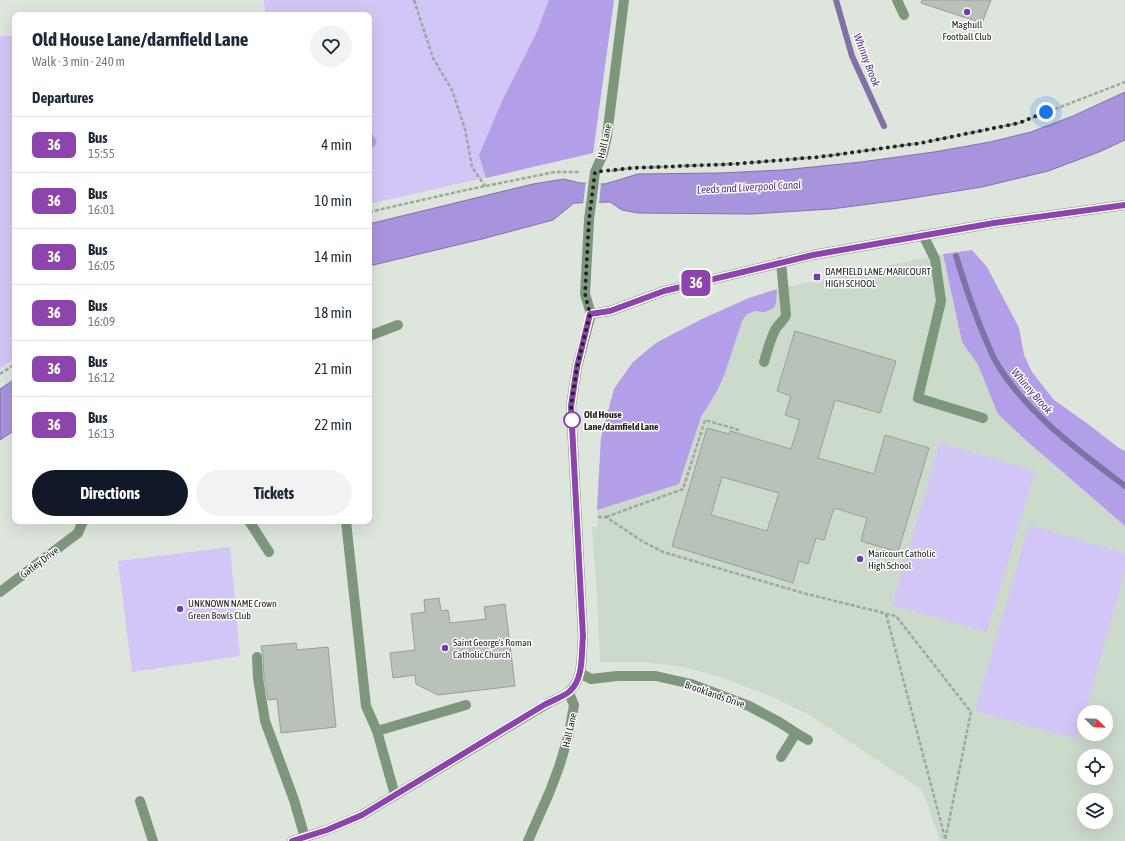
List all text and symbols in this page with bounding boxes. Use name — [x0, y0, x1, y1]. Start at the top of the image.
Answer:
marker: Maghull Football Club — [962, 7, 972, 17]
place label: Maghull Football Club — [943, 19, 992, 42]
button: heart — [310, 25, 352, 67]
text: Old House Lane/darnfield Lane — [32, 28, 248, 50]
water label: Whinny Brook — [851, 32, 883, 88]
text: Walk · 3 min · 240 m — [32, 54, 125, 69]
text: Departures — [32, 89, 94, 106]
your location — [1036, 102, 1056, 122]
street label: Hall Lane — [595, 122, 614, 159]
text: Bus — [88, 129, 108, 146]
text: 4 min — [321, 136, 352, 153]
text: 36 — [47, 137, 61, 153]
text: 15:55 — [88, 146, 115, 161]
water label: Leeds and Liverpool Canal — [697, 178, 802, 196]
text: Bus — [88, 185, 108, 202]
text: 10 min — [314, 192, 352, 209]
text: 36 — [47, 193, 61, 209]
text: 16:01 — [88, 202, 115, 217]
text: Bus — [88, 241, 108, 258]
text: 14 min — [314, 248, 352, 265]
text: 36 — [47, 249, 61, 265]
text: 16:05 — [88, 258, 115, 273]
place label: DAMFIELD LANE/MARICOURT HIGH SCHOOL — [825, 266, 931, 289]
line badge: 36 — [678, 270, 714, 296]
marker: DAMFIELD LANE/MARICOURT HIGH SCHOOL — [812, 272, 822, 282]
text: 36 — [689, 275, 703, 291]
text: Bus — [88, 297, 108, 314]
text: 18 min — [314, 304, 352, 321]
text: 36 — [47, 305, 61, 321]
text: 16:09 — [88, 314, 115, 329]
text: Bus — [88, 353, 108, 370]
text: 21 min — [314, 360, 352, 377]
text: 36 — [47, 361, 61, 377]
water label: Whinny Brook — [1009, 366, 1055, 416]
text: 16:12 — [88, 370, 115, 385]
text: Bus — [88, 409, 108, 426]
place label: Old House Lane/darnfield Lane — [584, 409, 659, 432]
marker: Old House Lane/darnfield Lane — [563, 411, 581, 429]
text: 22 min — [314, 416, 352, 433]
text: 36 — [47, 417, 61, 433]
text: 16:13 — [88, 426, 115, 441]
button: Directions — [32, 470, 188, 516]
button: Tickets — [196, 470, 352, 516]
street label: Gatley Drive — [18, 544, 61, 580]
place label: Maricourt Catholic High School — [868, 548, 935, 571]
marker: Maricourt Catholic High School — [855, 554, 865, 564]
place label: UNKNOWN NAME Crown Green Bowls Club — [188, 598, 277, 621]
marker: UNKNOWN NAME Crown Green Bowls Club — [175, 604, 185, 614]
place label: Saint George's Roman Catholic Church — [453, 637, 532, 660]
marker: Saint George's Roman Catholic Church — [440, 643, 450, 653]
street label: Brooklands Drive — [683, 679, 747, 710]
north arrow — [1077, 705, 1113, 741]
map controls — [1077, 705, 1113, 829]
street label: Hall Lane — [560, 711, 579, 748]
button: locate — [1077, 749, 1113, 785]
button: layers — [1077, 793, 1113, 829]

